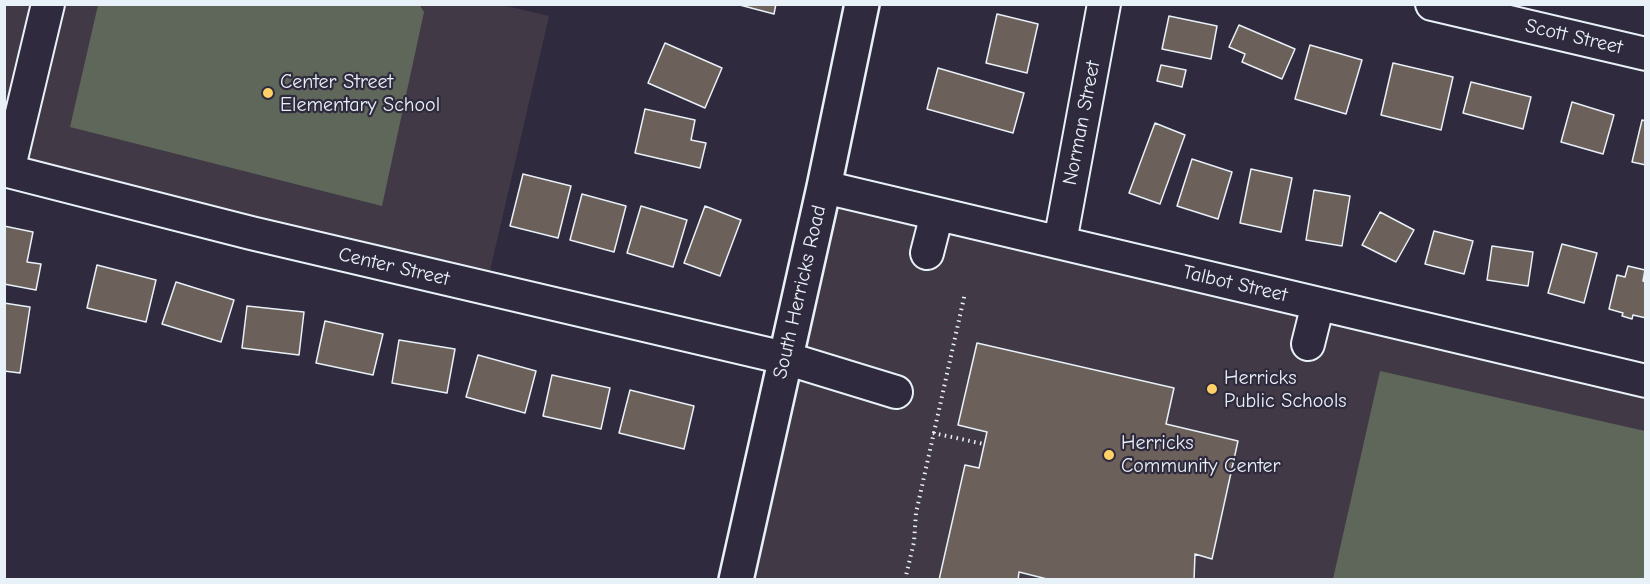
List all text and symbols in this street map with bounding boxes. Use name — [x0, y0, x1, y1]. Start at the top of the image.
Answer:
street label: Scott Street — [1523, 14, 1625, 60]
street label: Norman Street — [1058, 59, 1106, 187]
place label: Center Street Elementary School — [280, 70, 440, 117]
marker: Center Street Elementary School — [261, 86, 275, 100]
street label: South Herricks Road — [768, 203, 832, 381]
street label: Center Street — [336, 243, 452, 291]
street label: Talbot Street — [1180, 260, 1290, 308]
place label: Herricks Public Schools — [1224, 366, 1347, 413]
marker: Herricks Public Schools — [1205, 382, 1219, 396]
place label: Herricks Community Center — [1121, 431, 1281, 478]
marker: Herricks Community Center — [1102, 448, 1116, 462]

